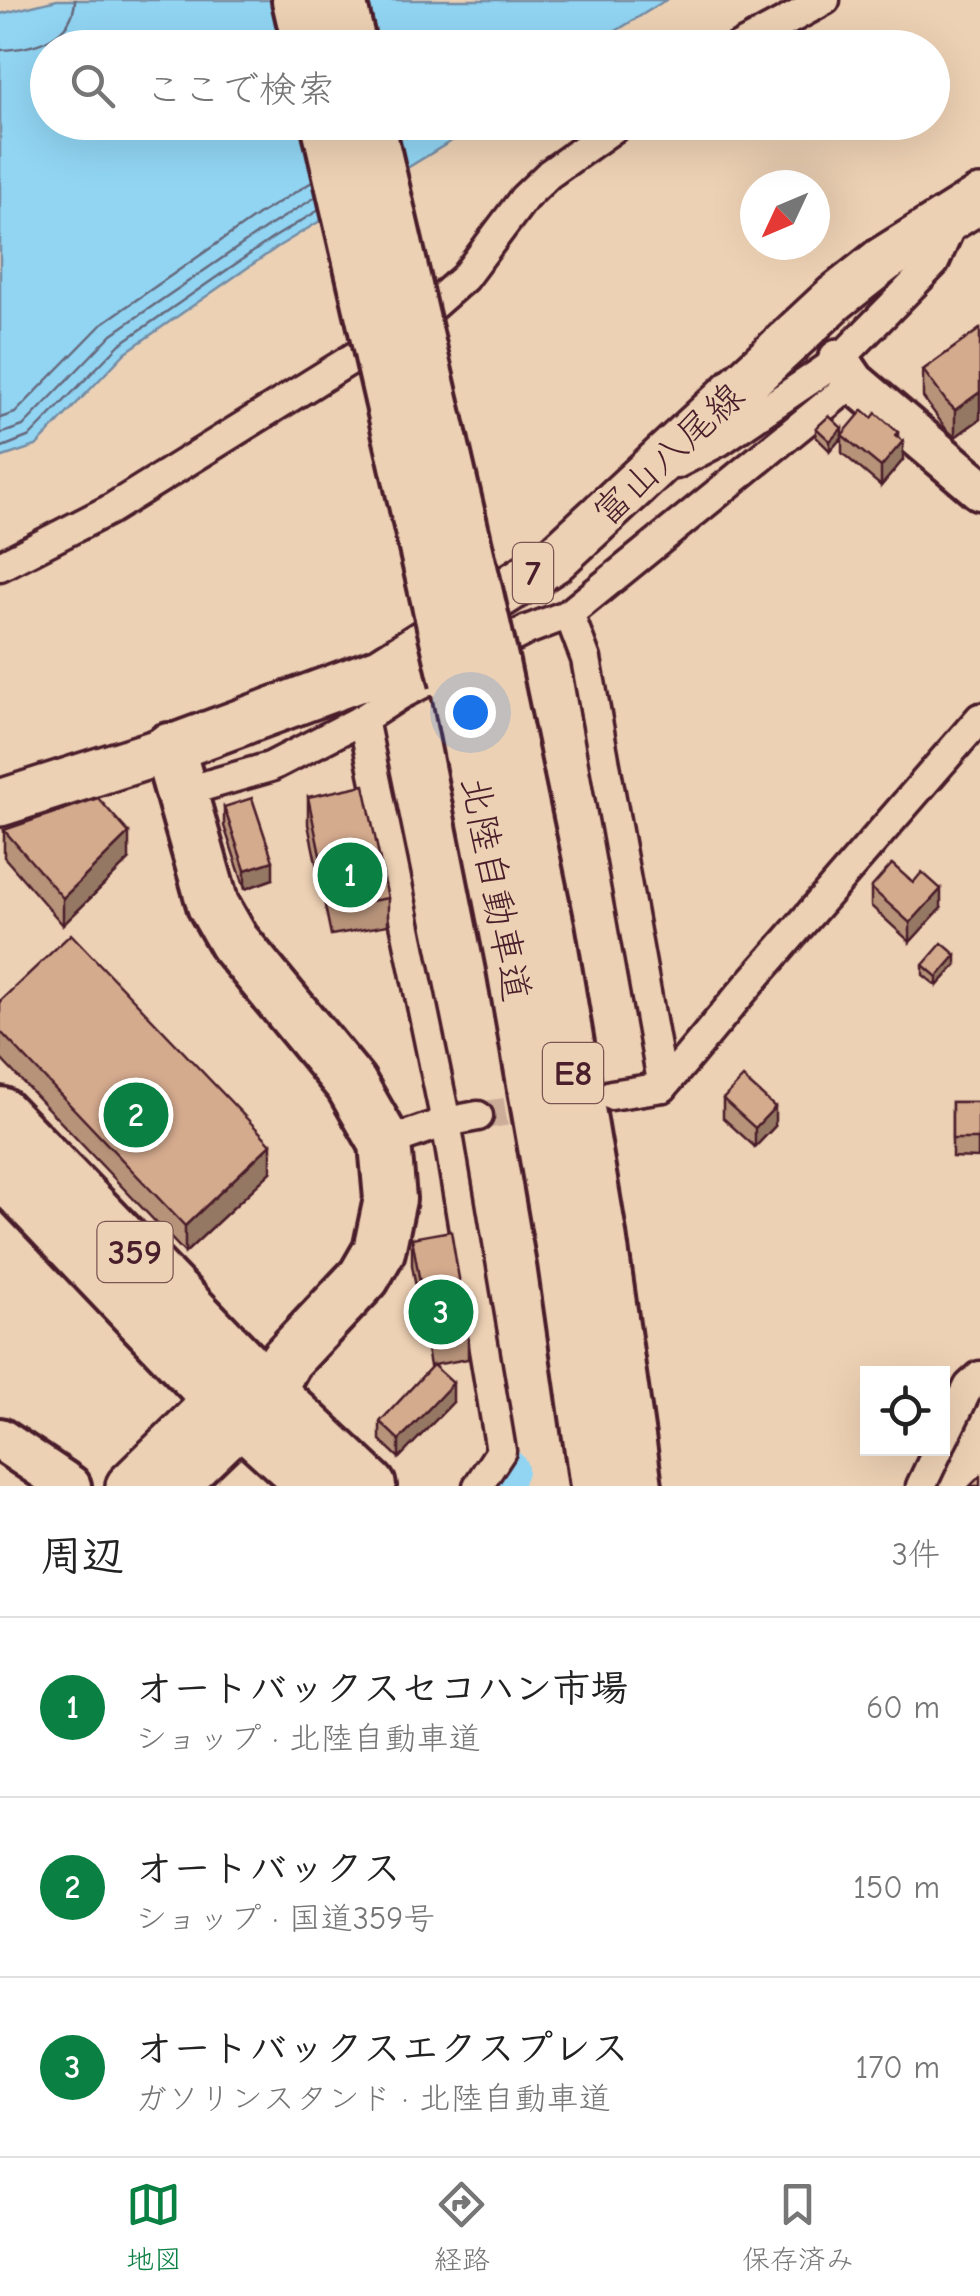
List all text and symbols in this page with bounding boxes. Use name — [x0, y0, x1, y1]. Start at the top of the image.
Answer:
search box — [30, 30, 950, 140]
icon: search — [65, 58, 120, 113]
text: ここで検索 — [145, 68, 335, 112]
north arrow — [740, 170, 830, 260]
street label: 富山八尾線 — [584, 374, 753, 536]
road number: 7 — [513, 543, 553, 603]
your location — [445, 687, 496, 738]
street label: 北陸自動車道 — [452, 773, 538, 1005]
pin: 1 — [318, 838, 382, 912]
road number: E8 — [543, 1043, 603, 1103]
pin: 2 — [104, 1078, 168, 1152]
road number: 359 — [98, 1222, 172, 1282]
pin: 3 — [408, 1274, 474, 1350]
map controls — [860, 1366, 950, 1456]
button: locate — [860, 1366, 950, 1456]
text: 周辺 — [40, 1532, 124, 1581]
text: 3件 — [892, 1536, 940, 1573]
text: オートバックスセコハン市場 — [135, 1667, 628, 1711]
text: 1 — [66, 1689, 79, 1726]
text: 60 m — [866, 1689, 940, 1726]
text: ショップ · 北陸自動車道 — [135, 1720, 481, 1757]
text: オートバックス — [135, 1847, 401, 1891]
text: 2 — [65, 1869, 80, 1906]
text: 150 m — [853, 1869, 940, 1906]
text: ショップ · 国道359号 — [135, 1900, 435, 1937]
text: オートバックスエクスプレス — [135, 2027, 629, 2071]
text: 3 — [65, 2049, 80, 2086]
text: 170 m — [856, 2049, 940, 2086]
text: ガソリンスタンド · 北陸自動車道 — [135, 2080, 611, 2117]
tab: 地図 — [126, 2177, 182, 2277]
tab: 経路 — [434, 2177, 490, 2277]
tab: 保存済み — [742, 2177, 854, 2277]

